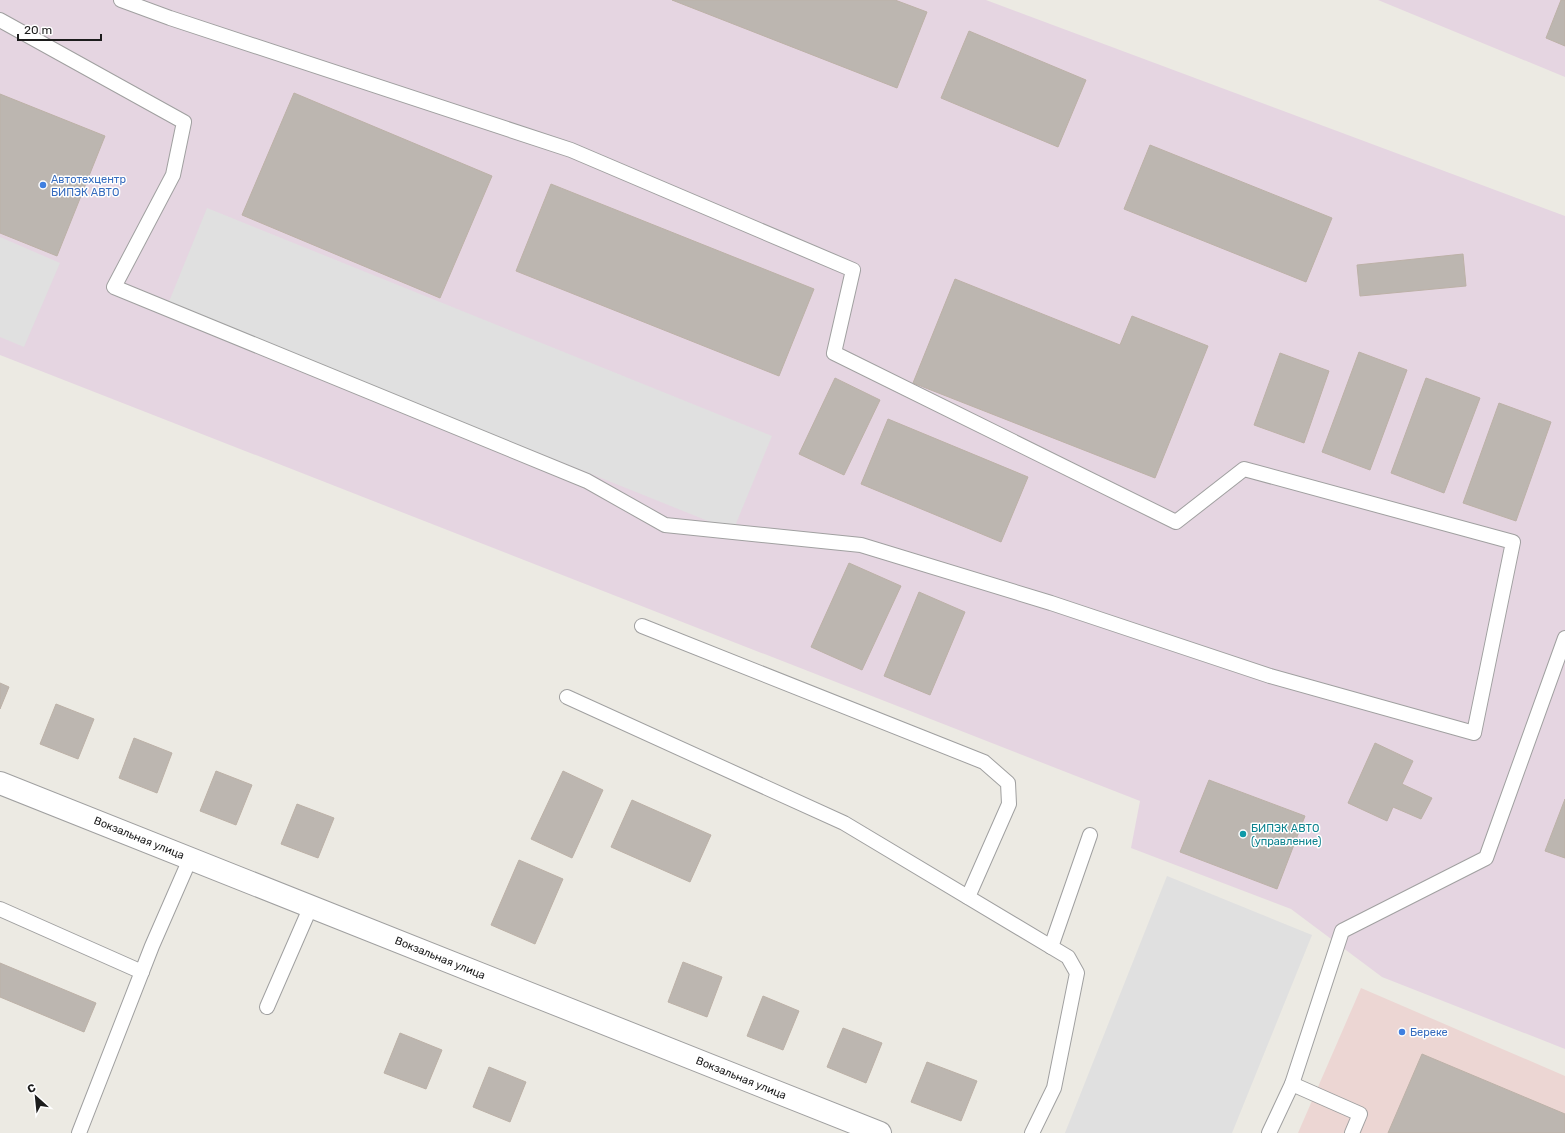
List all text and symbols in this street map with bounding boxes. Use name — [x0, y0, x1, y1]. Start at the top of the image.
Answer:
scale bar — [18, 16, 101, 42]
text: 20 m — [24, 23, 52, 37]
place label: Автотехцентр БИПЭК АВТО — [51, 173, 126, 199]
marker: Автотехцентр БИПЭК АВТО — [38, 180, 48, 190]
street label: Вокзальная улица — [92, 814, 186, 862]
place label: БИПЭК АВТО (управление) — [1251, 822, 1322, 848]
marker: БИПЭК АВТО (управление) — [1238, 829, 1248, 839]
street label: Вокзальная улица — [393, 934, 487, 982]
place label: Береке — [1410, 1026, 1448, 1039]
marker: Береке — [1397, 1027, 1407, 1037]
street label: Вокзальная улица — [694, 1054, 788, 1102]
north arrow — [16, 1077, 56, 1117]
text: С — [25, 1081, 38, 1096]

